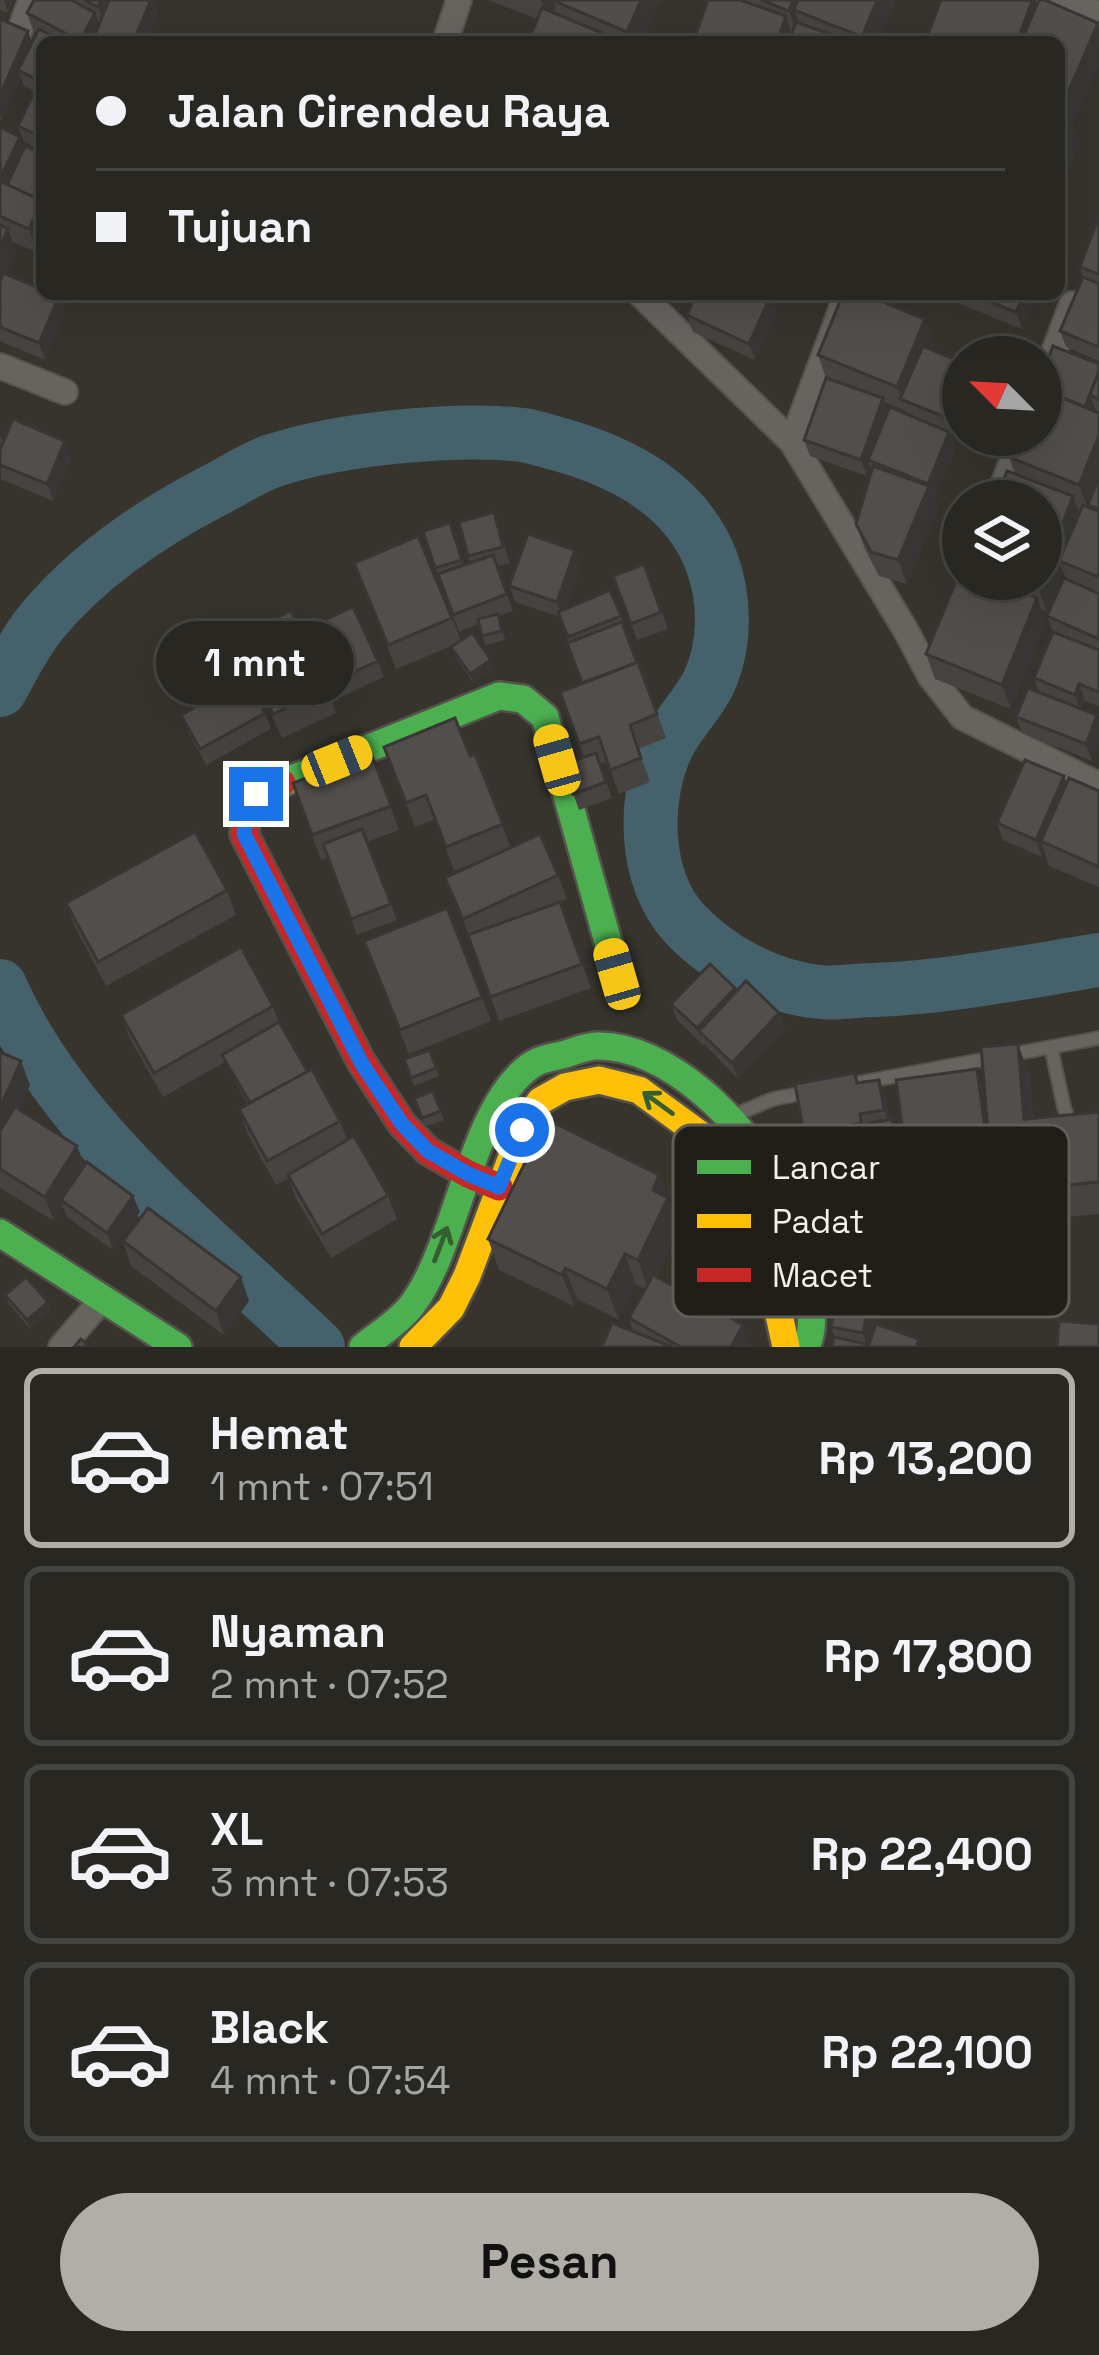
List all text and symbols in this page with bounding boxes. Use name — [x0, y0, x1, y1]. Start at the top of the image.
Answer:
text: Jalan Cirendeu Raya — [168, 83, 610, 140]
text: Tujuan — [168, 198, 312, 255]
north arrow — [942, 336, 1062, 456]
map controls — [942, 336, 1062, 600]
button: layers — [942, 480, 1062, 600]
callout: 1 mnt — [157, 620, 355, 704]
text: 1 mnt — [204, 638, 306, 687]
car — [530, 720, 584, 800]
car — [297, 731, 377, 791]
route end — [229, 767, 283, 821]
car — [590, 934, 644, 1014]
one-way arrow — [642, 1091, 675, 1117]
route start — [495, 1103, 549, 1157]
legend — [673, 1125, 1069, 1317]
text: Lancar — [772, 1147, 880, 1189]
text: Padat — [772, 1201, 864, 1243]
one-way arrow — [432, 1226, 453, 1263]
text: Macet — [772, 1255, 873, 1297]
icon: car — [66, 1404, 174, 1512]
text: Hemat — [210, 1405, 349, 1462]
text: Rp 13,200 — [818, 1430, 1033, 1487]
text: 1 mnt · 07:51 — [210, 1462, 434, 1511]
icon: car — [66, 1602, 174, 1710]
text: Nyaman — [210, 1603, 386, 1660]
text: Rp 17,800 — [824, 1628, 1033, 1685]
text: 2 mnt · 07:52 — [210, 1660, 448, 1709]
icon: car — [66, 1800, 174, 1908]
text: XL — [210, 1801, 263, 1858]
text: Rp 22,400 — [811, 1826, 1033, 1883]
text: 3 mnt · 07:53 — [210, 1858, 449, 1907]
icon: car — [66, 1998, 174, 2106]
text: Black — [210, 1999, 329, 2056]
text: Rp 22,100 — [821, 2024, 1033, 2081]
text: 4 mnt · 07:54 — [210, 2056, 450, 2105]
button: Pesan — [60, 2193, 1039, 2331]

